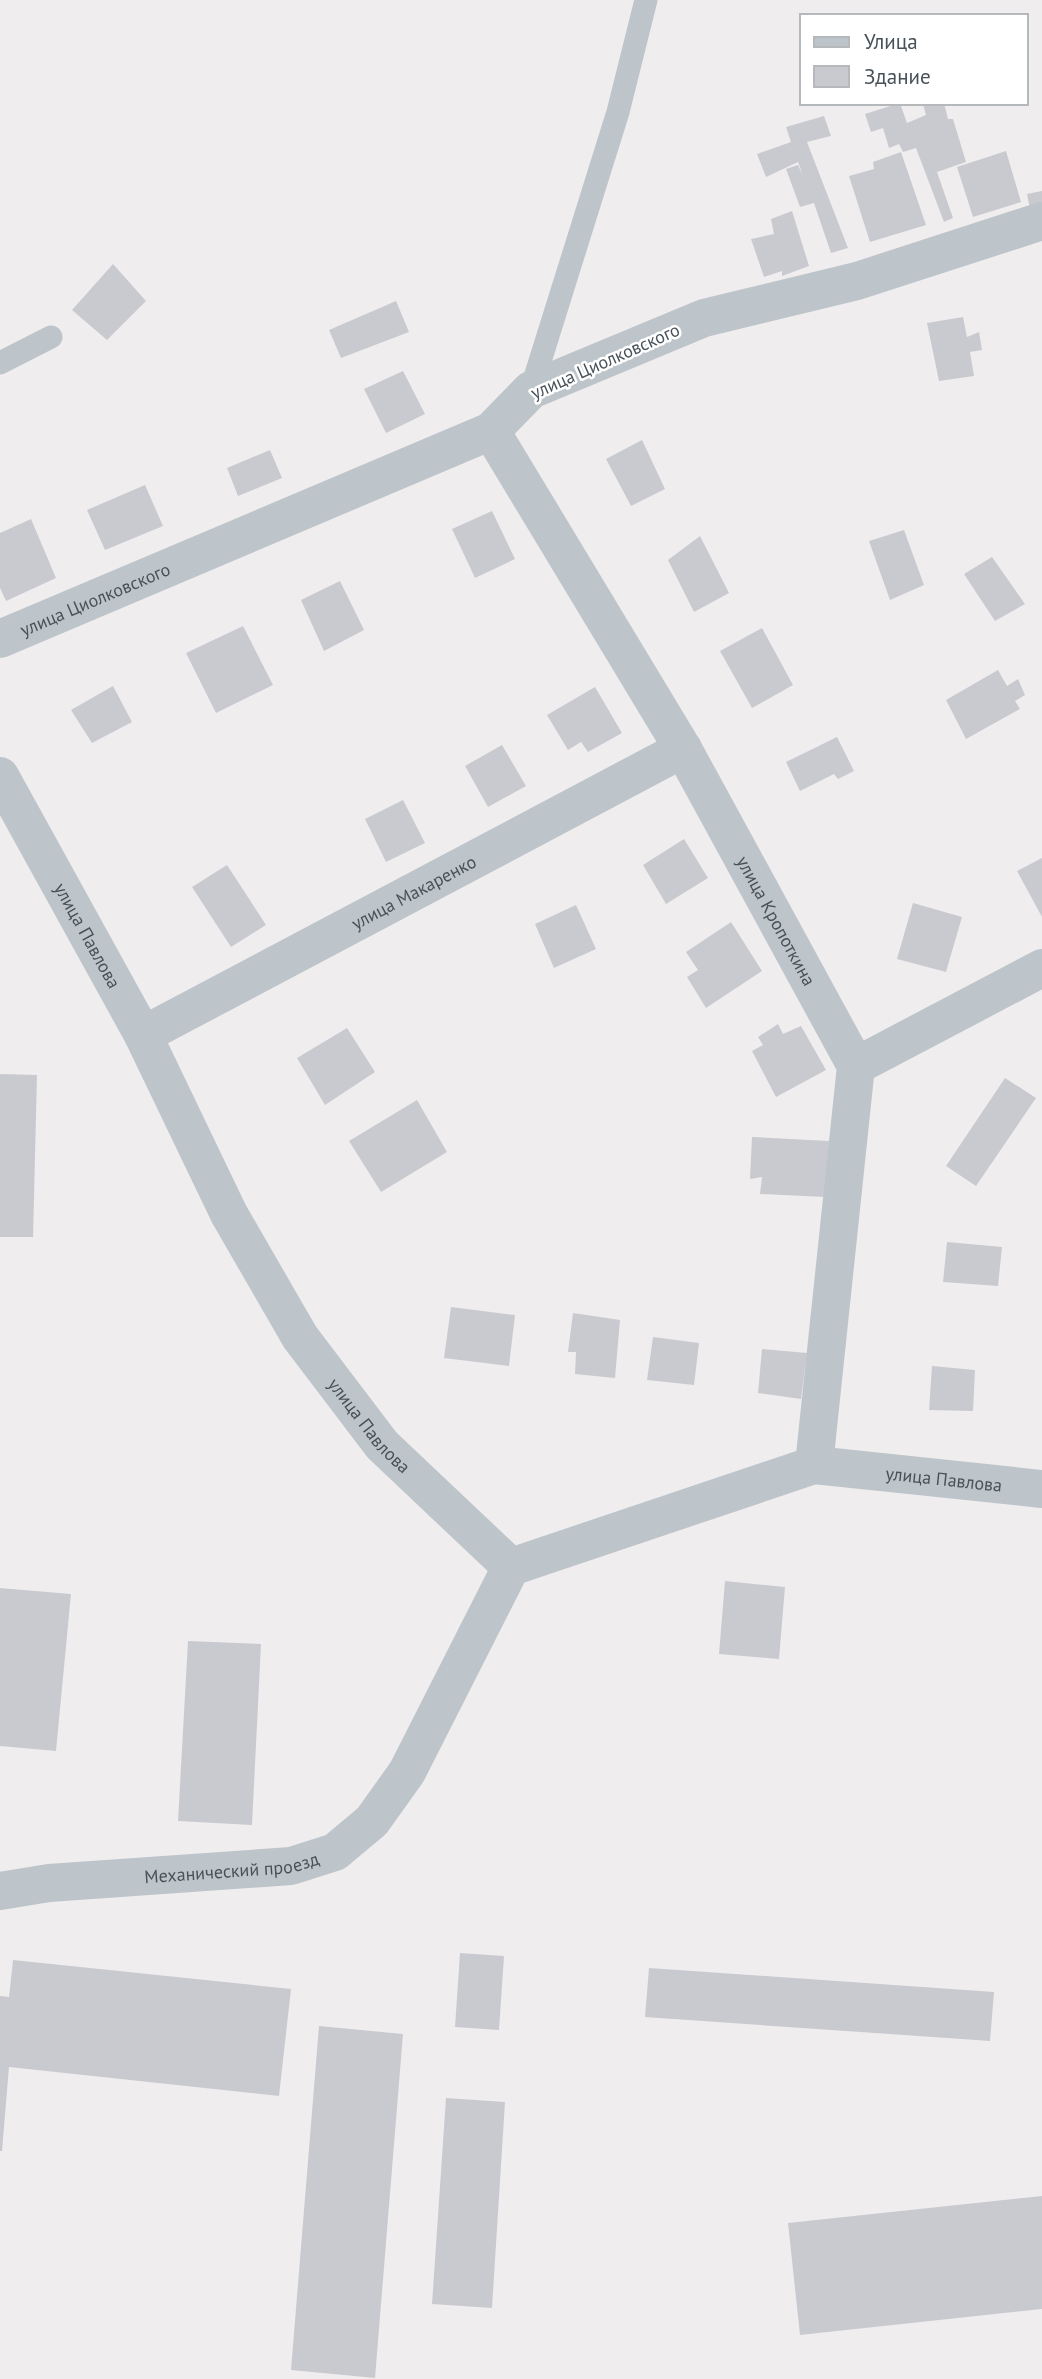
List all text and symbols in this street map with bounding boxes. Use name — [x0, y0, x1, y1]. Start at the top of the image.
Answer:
legend — [800, 14, 1028, 105]
text: Улица — [864, 28, 918, 55]
text: Здание — [864, 63, 931, 90]
street label: улица Циолковского — [527, 318, 683, 404]
street label: улица Циолковского — [16, 557, 173, 641]
street label: улица Макаренко — [347, 849, 480, 934]
street label: улица Кропоткина — [732, 852, 821, 989]
street label: улица Павлова — [50, 879, 126, 992]
street label: улица Павлова — [323, 1373, 416, 1478]
street label: улица Павлова — [885, 1461, 1003, 1496]
street label: Механический проезд — [143, 1846, 322, 1888]

